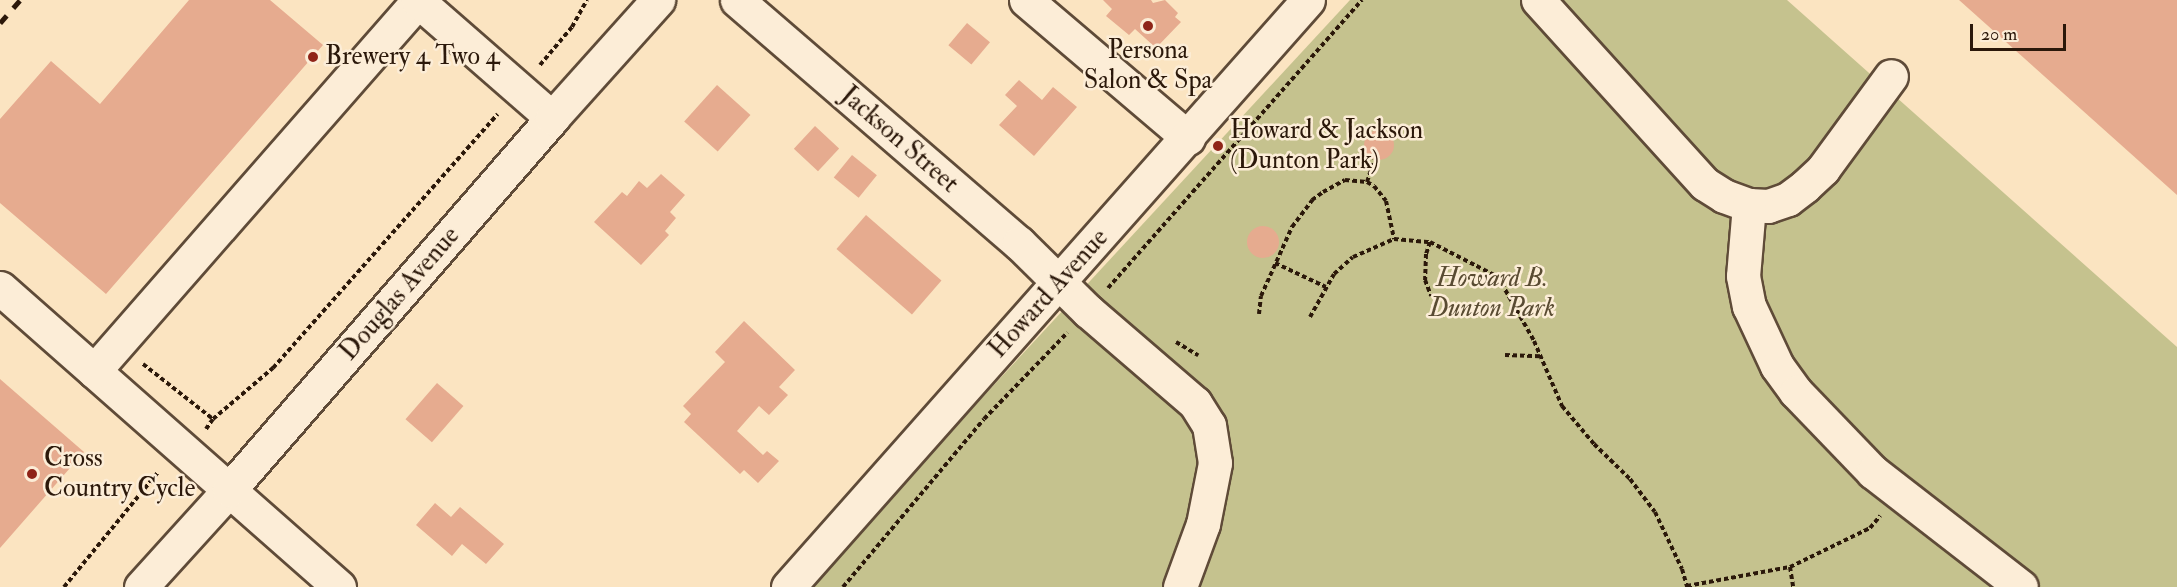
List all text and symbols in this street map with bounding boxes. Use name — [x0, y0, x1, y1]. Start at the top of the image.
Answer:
scale bar — [1973, 12, 2069, 50]
marker: Persona Salon & Spa — [1141, 19, 1155, 33]
text: 20 m — [1981, 23, 2017, 46]
place label: Persona Salon & Spa — [1084, 35, 1212, 96]
place label: Brewery 4 Two 4 — [325, 41, 499, 73]
marker: Brewery 4 Two 4 — [306, 50, 320, 64]
street label: Jackson Street — [834, 80, 964, 200]
place label: Howard & Jackson (Dunton Park) — [1230, 115, 1423, 176]
marker: Howard & Jackson (Dunton Park) — [1211, 139, 1225, 153]
street label: Douglas Avenue — [333, 221, 467, 367]
street label: Howard Avenue — [983, 223, 1115, 365]
park label: Howard B. Dunton Park — [1429, 263, 1555, 324]
place label: Cross Country Cycle — [44, 443, 195, 504]
marker: Cross Country Cycle — [25, 467, 39, 481]

